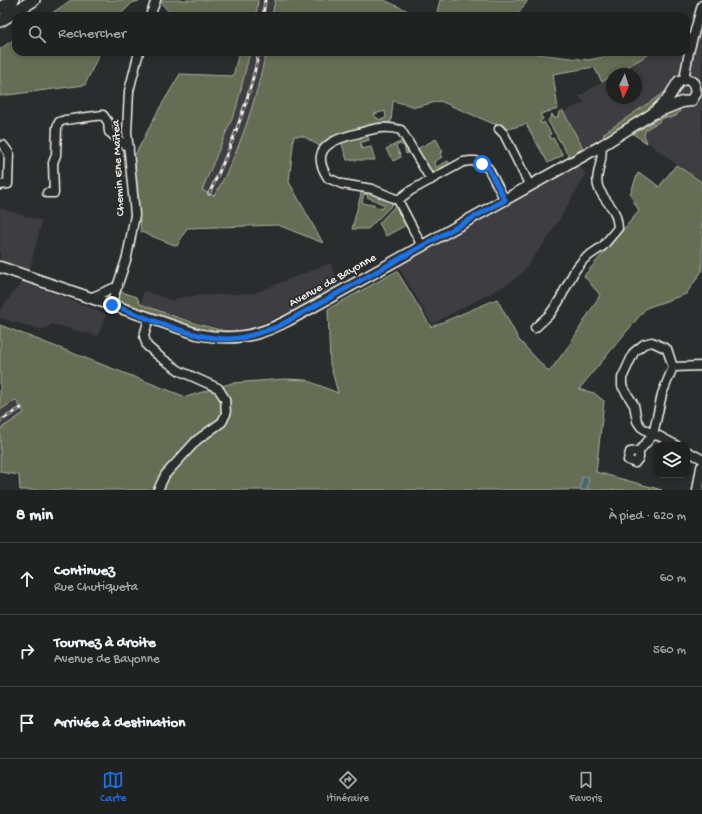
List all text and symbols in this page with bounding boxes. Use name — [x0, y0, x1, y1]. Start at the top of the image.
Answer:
search box — [12, 12, 690, 56]
icon: search — [26, 23, 48, 45]
text: Rechercher — [58, 25, 126, 43]
north arrow — [606, 68, 642, 104]
street label: Chemin Ene Maïtea — [109, 119, 129, 216]
route start — [473, 155, 491, 173]
street label: Avenue de Bayonne — [287, 251, 380, 311]
route end — [103, 296, 121, 314]
map controls — [654, 442, 690, 478]
button: layers — [654, 442, 690, 478]
text: 8 min — [16, 506, 53, 526]
text: À pied · 620 m — [609, 509, 686, 524]
text: Continuez — [54, 562, 115, 580]
icon: ahead — [16, 568, 38, 590]
text: 60 m — [660, 571, 686, 586]
text: Rue Chutiqueta — [54, 580, 138, 595]
text: Tournez à droite — [54, 634, 156, 652]
icon: right — [16, 640, 38, 662]
text: 560 m — [653, 643, 686, 658]
text: Avenue de Bayonne — [54, 652, 160, 667]
icon: arrive — [16, 712, 38, 734]
text: Arrivée à destination — [54, 714, 185, 732]
tab: Carte — [100, 769, 126, 805]
tab: Itinéraire — [327, 769, 369, 805]
tab: Favoris — [569, 769, 602, 805]

